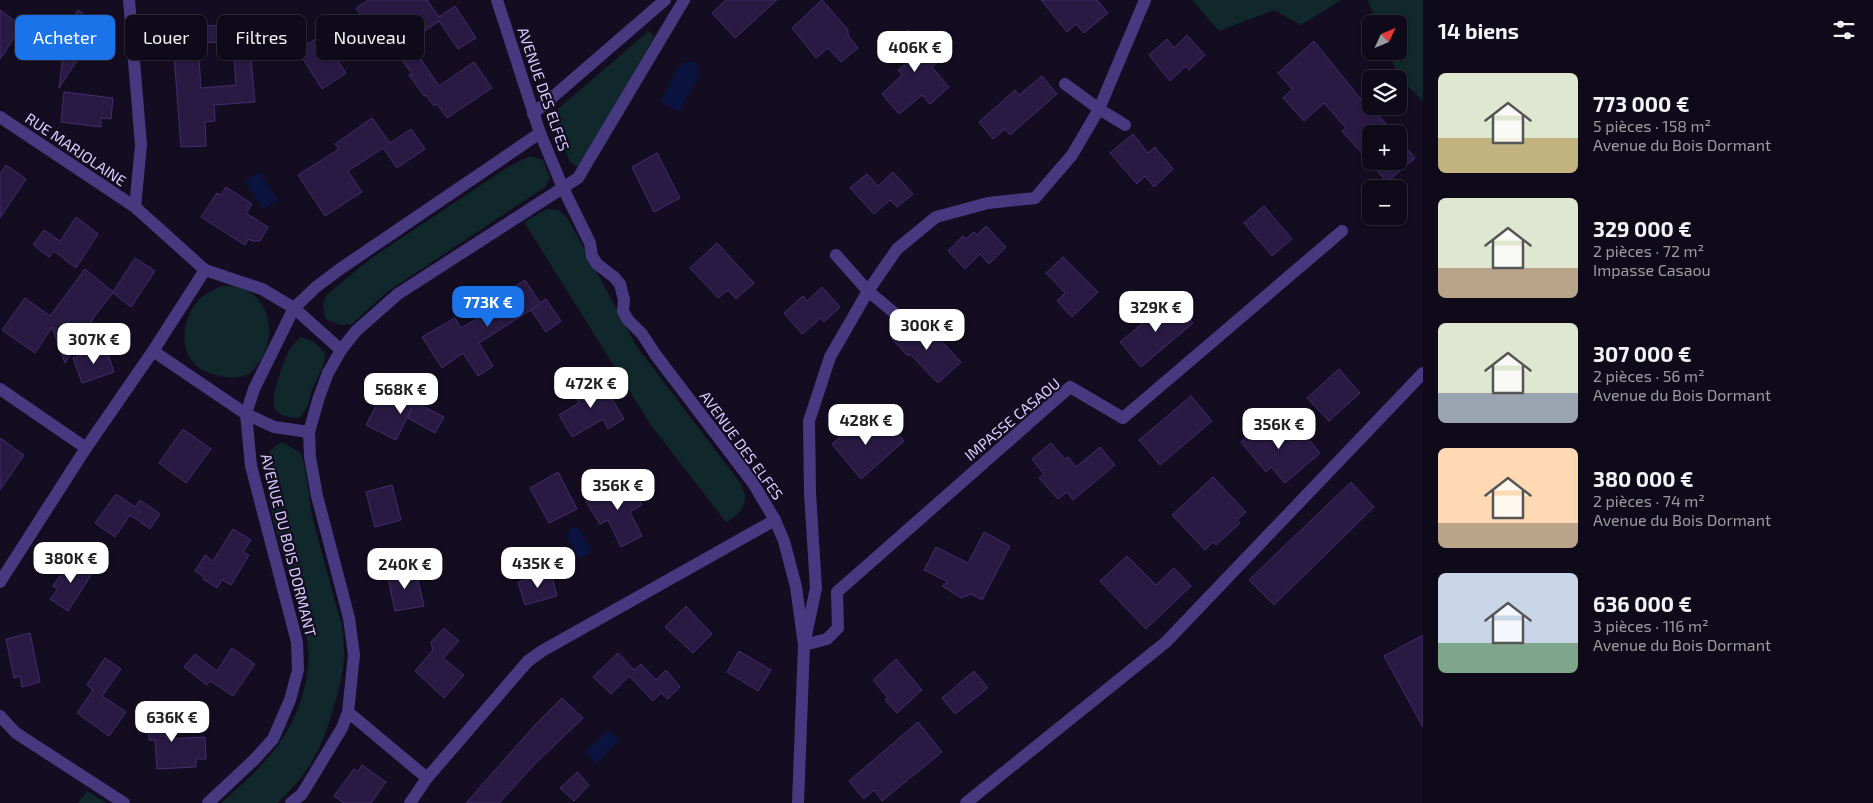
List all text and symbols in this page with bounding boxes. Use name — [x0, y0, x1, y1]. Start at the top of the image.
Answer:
chip: Acheter — [15, 15, 115, 60]
chip: Louer — [125, 15, 207, 60]
chip: Filtres — [217, 15, 306, 60]
chip: Nouveau — [316, 15, 424, 60]
north arrow — [1362, 15, 1408, 60]
map controls — [1362, 15, 1407, 225]
icon: filters — [1830, 16, 1858, 44]
text: 14 biens — [1438, 18, 1519, 43]
street label: AVENUE DES ELFES — [514, 25, 574, 153]
pin: 406K € — [874, 30, 956, 73]
text: 406K € — [888, 37, 942, 56]
button: layers — [1362, 70, 1407, 115]
text: 773 000 € — [1593, 91, 1689, 116]
icon: home — [1478, 93, 1538, 153]
street label: RUE MARJOLAINE — [22, 109, 130, 189]
text: 5 pièces · 158 m² — [1593, 116, 1711, 135]
button: + — [1362, 125, 1407, 170]
text: Avenue du Bois Dormant — [1593, 135, 1771, 154]
button: − — [1362, 180, 1407, 225]
text: 329 000 € — [1593, 216, 1692, 241]
icon: home — [1478, 218, 1538, 278]
text: 2 pièces · 72 m² — [1593, 241, 1704, 260]
text: Impasse Casaou — [1593, 260, 1711, 279]
pin: 773K € — [447, 286, 529, 328]
pin: 329K € — [1115, 290, 1197, 333]
text: 773K € — [463, 292, 513, 311]
text: 329K € — [1130, 297, 1182, 316]
pin: 300K € — [886, 308, 968, 351]
text: 300K € — [901, 315, 953, 334]
pin: 307K € — [53, 322, 135, 365]
text: 307K € — [68, 329, 120, 348]
text: 307 000 € — [1593, 341, 1692, 366]
icon: home — [1478, 343, 1538, 403]
pin: 472K € — [550, 366, 632, 409]
text: 2 pièces · 56 m² — [1593, 366, 1705, 385]
pin: 568K € — [360, 372, 442, 415]
text: 472K € — [565, 373, 617, 392]
street label: IMPASSE CASAOU — [961, 374, 1063, 464]
text: 568K € — [375, 379, 427, 398]
text: Avenue du Bois Dormant — [1593, 385, 1771, 404]
street label: AVENUE DES ELFES — [697, 387, 787, 503]
pin: 428K € — [825, 404, 907, 446]
pin: 356K € — [1238, 408, 1320, 450]
text: 428K € — [839, 410, 893, 429]
text: 356K € — [1253, 414, 1305, 433]
street label: AVENUE DU BOIS DORMANT — [258, 452, 321, 639]
text: 380 000 € — [1593, 466, 1694, 491]
pin: 356K € — [577, 468, 659, 511]
icon: home — [1478, 468, 1538, 528]
text: 356K € — [592, 475, 644, 494]
text: 2 pièces · 74 m² — [1593, 491, 1705, 510]
text: Avenue du Bois Dormant — [1593, 510, 1771, 529]
pin: 380K € — [30, 542, 112, 584]
pin: 435K € — [497, 546, 579, 589]
text: 380K € — [45, 548, 97, 567]
pin: 240K € — [364, 548, 446, 590]
text: 435K € — [512, 553, 564, 572]
text: 240K € — [378, 554, 432, 573]
text: 636 000 € — [1593, 591, 1692, 616]
icon: home — [1478, 593, 1538, 653]
text: 3 pièces · 116 m² — [1593, 616, 1709, 635]
text: Avenue du Bois Dormant — [1593, 635, 1771, 654]
pin: 636K € — [131, 700, 213, 743]
text: 636K € — [146, 707, 198, 726]

